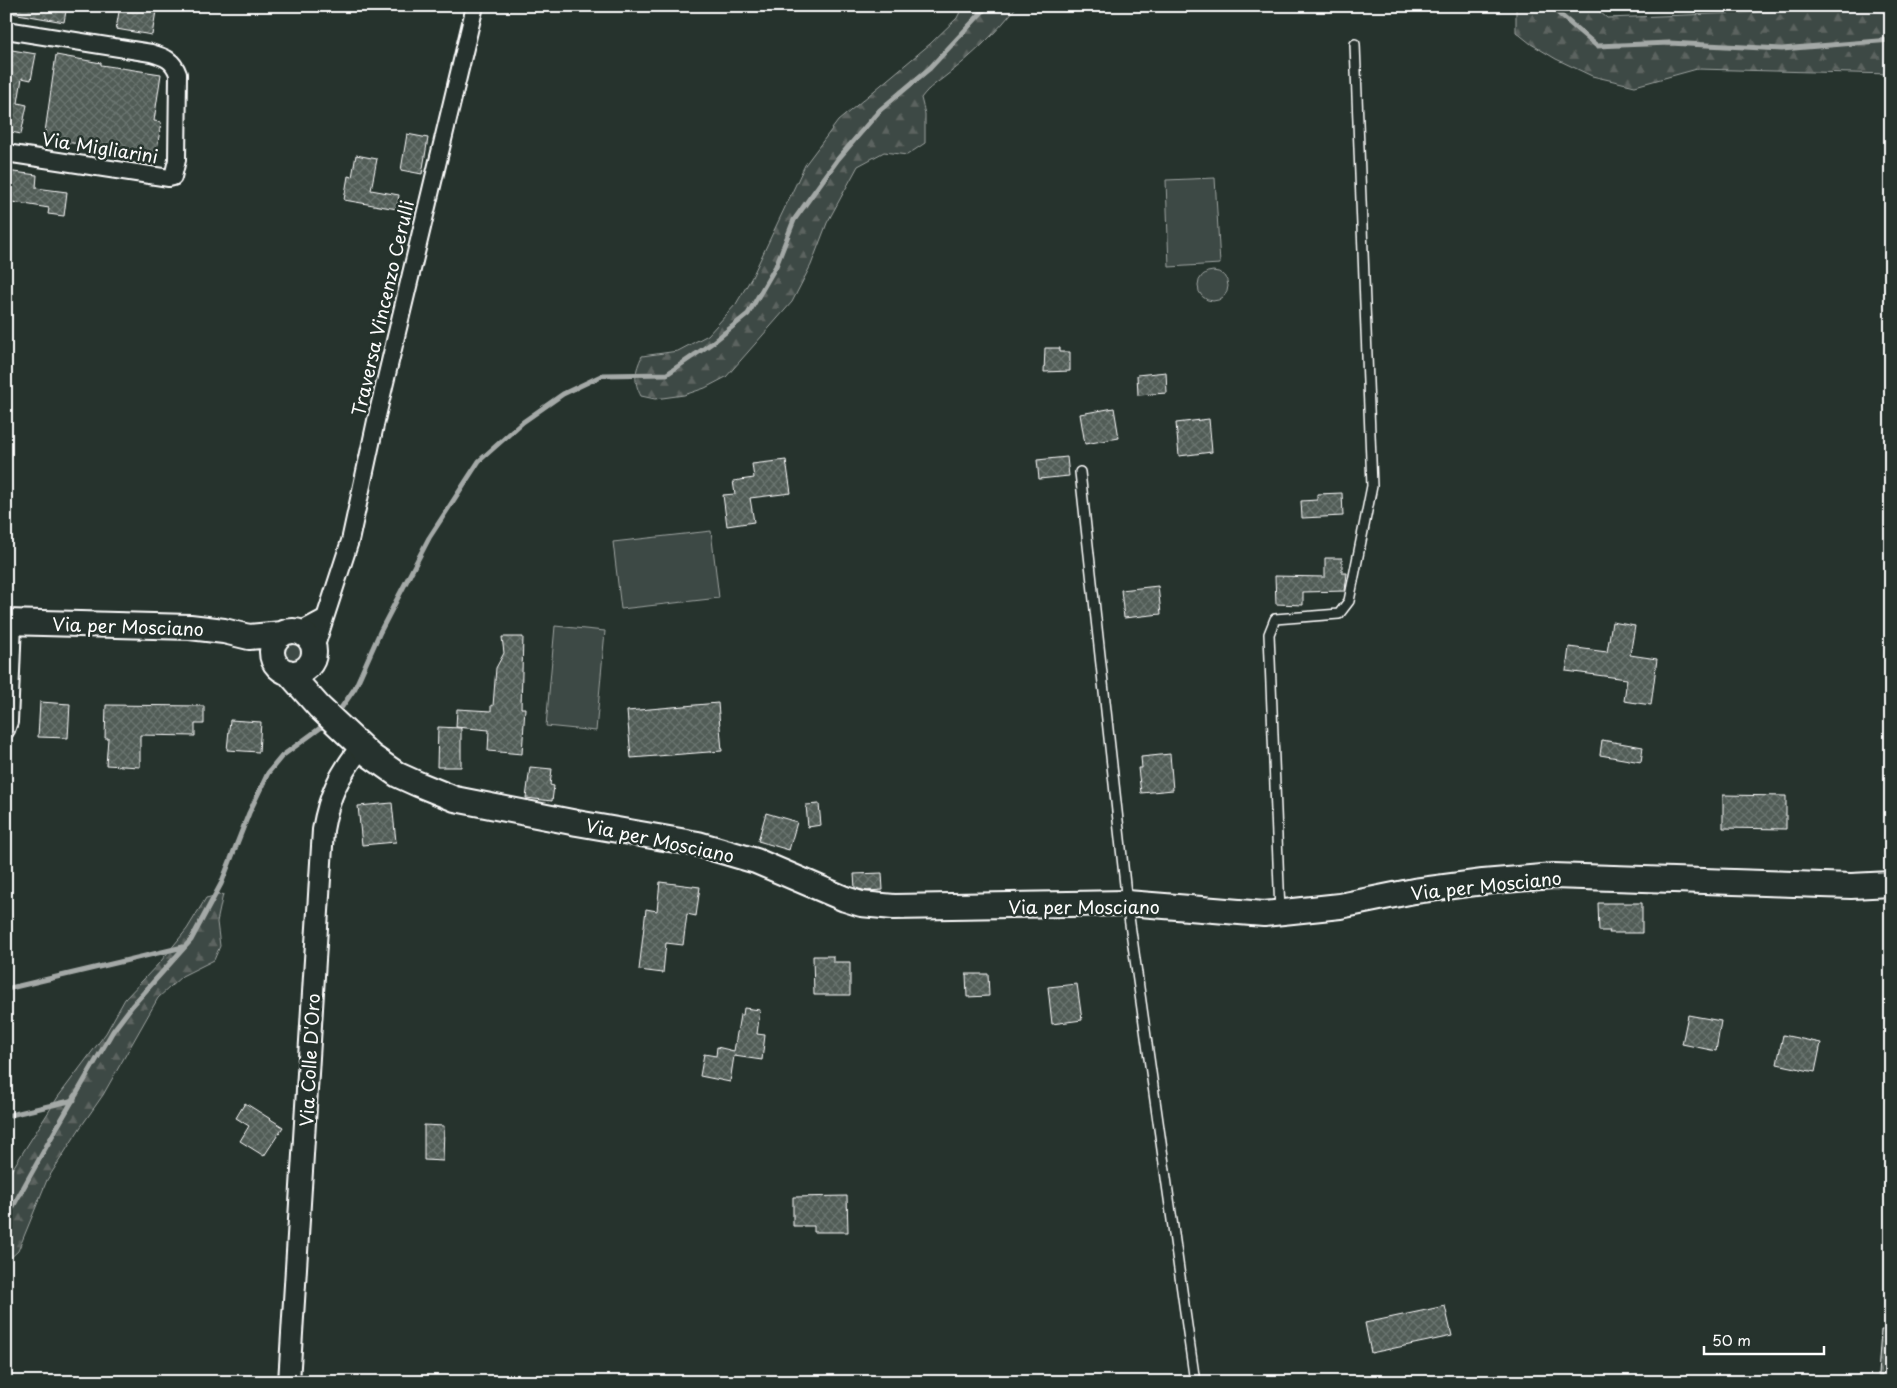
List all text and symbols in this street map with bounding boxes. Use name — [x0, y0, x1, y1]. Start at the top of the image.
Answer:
street label: Via Migliarini — [40, 124, 160, 170]
street label: Traversa Vincenzo Cerulli — [344, 197, 420, 419]
street label: Via per Mosciano — [52, 610, 204, 642]
street label: Via per Mosciano — [583, 811, 737, 869]
street label: Via per Mosciano — [1409, 864, 1563, 906]
street label: Via per Mosciano — [1008, 893, 1160, 920]
street label: Via Colle D'Oro — [292, 993, 326, 1127]
scale bar — [1704, 1323, 1824, 1355]
text: 50 m — [1712, 1328, 1751, 1351]

